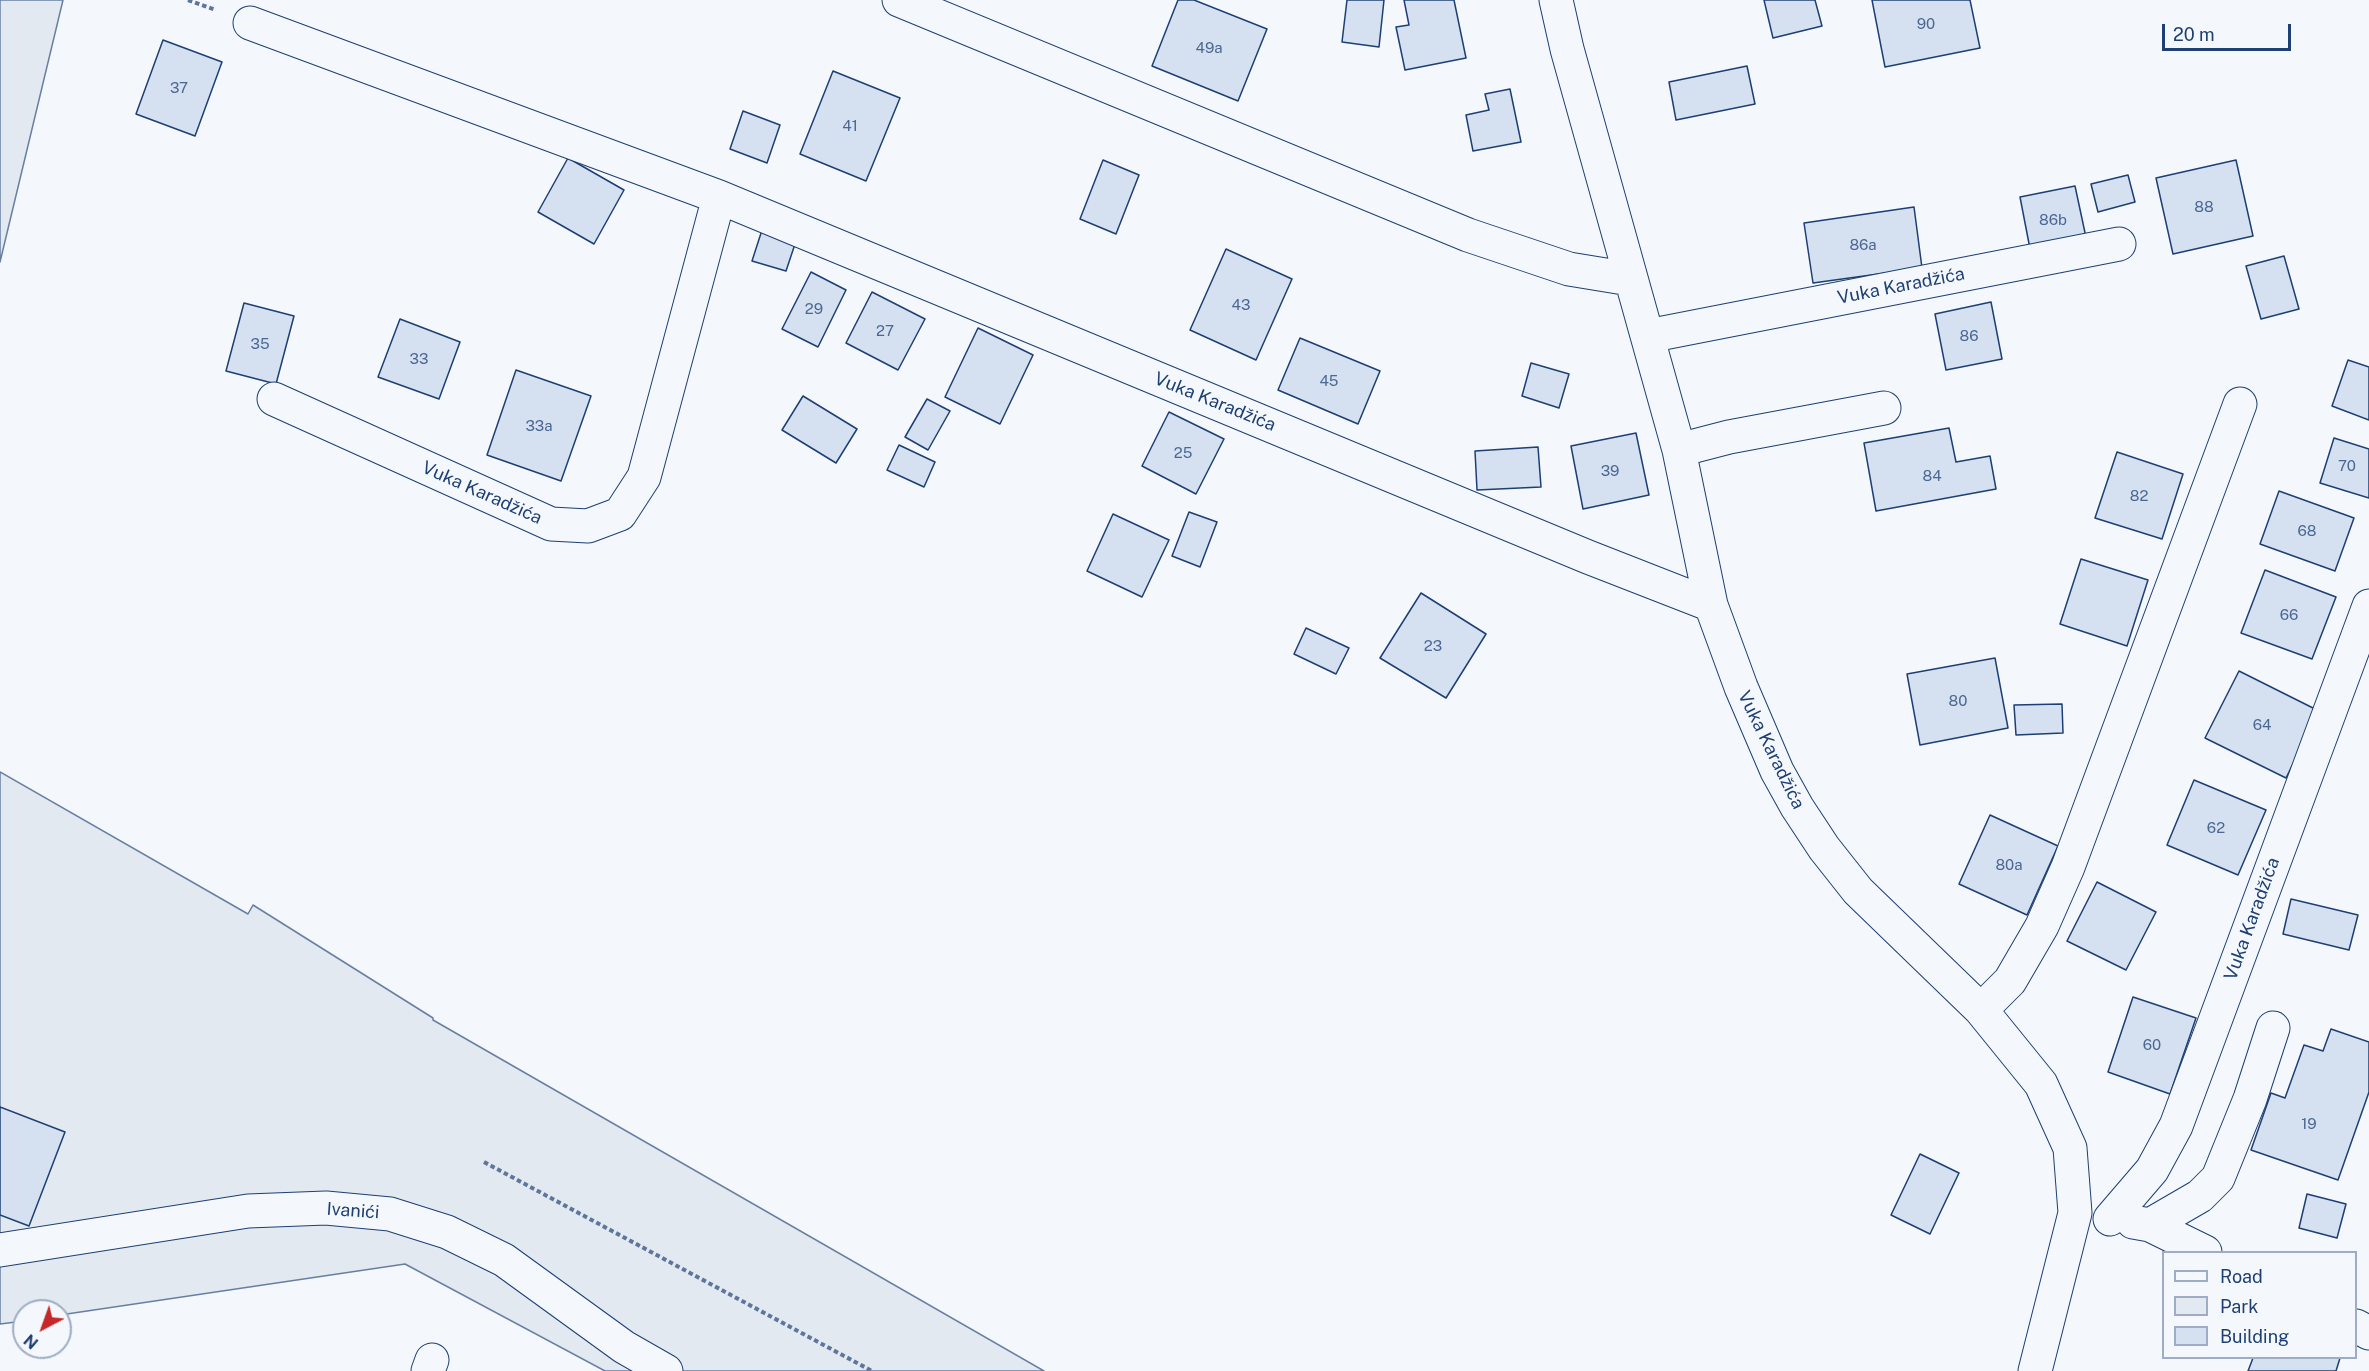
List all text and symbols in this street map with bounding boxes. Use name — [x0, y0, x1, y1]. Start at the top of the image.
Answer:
scale bar — [2165, 12, 2294, 50]
house number: 90 — [1917, 15, 1935, 33]
text: 20 m — [2173, 24, 2215, 45]
house number: 49a — [1195, 39, 1223, 57]
house number: 37 — [170, 79, 188, 97]
house number: 41 — [842, 117, 858, 135]
house number: 88 — [2194, 198, 2214, 216]
house number: 86b — [2039, 211, 2067, 229]
house number: 86a — [1849, 236, 1877, 254]
street label: Vuka Karadžića — [1836, 263, 1966, 309]
house number: 43 — [1232, 296, 1250, 314]
house number: 29 — [805, 300, 823, 318]
house number: 27 — [876, 322, 894, 340]
house number: 86 — [1960, 327, 1978, 345]
house number: 35 — [250, 335, 270, 353]
house number: 33 — [410, 350, 428, 368]
street label: Vuka Karadžića — [1151, 368, 1279, 436]
house number: 45 — [1320, 372, 1338, 390]
house number: 33a — [525, 417, 553, 435]
house number: 25 — [1174, 444, 1192, 462]
street label: Vuka Karadžića — [419, 457, 545, 529]
house number: 70 — [2338, 457, 2356, 475]
house number: 39 — [1601, 462, 1619, 480]
house number: 84 — [1922, 467, 1942, 485]
house number: 82 — [2130, 487, 2148, 505]
house number: 68 — [2298, 522, 2316, 540]
house number: 66 — [2280, 606, 2298, 624]
house number: 23 — [1424, 637, 1442, 655]
street label: Vuka Karadžića — [1733, 687, 1809, 813]
house number: 80 — [1949, 692, 1967, 710]
house number: 64 — [2253, 716, 2271, 734]
house number: 62 — [2207, 819, 2225, 837]
street label: Vuka Karadžića — [2220, 855, 2284, 983]
house number: 80a — [1995, 856, 2023, 874]
house number: 60 — [2143, 1036, 2161, 1054]
house number: 19 — [2301, 1115, 2317, 1133]
street label: Ivanići — [326, 1198, 380, 1224]
legend — [2162, 1251, 2357, 1359]
text: Road — [2220, 1266, 2263, 1287]
text: Park — [2220, 1296, 2258, 1317]
north arrow — [12, 1299, 72, 1359]
text: Building — [2220, 1326, 2289, 1347]
text: N — [20, 1330, 42, 1353]

